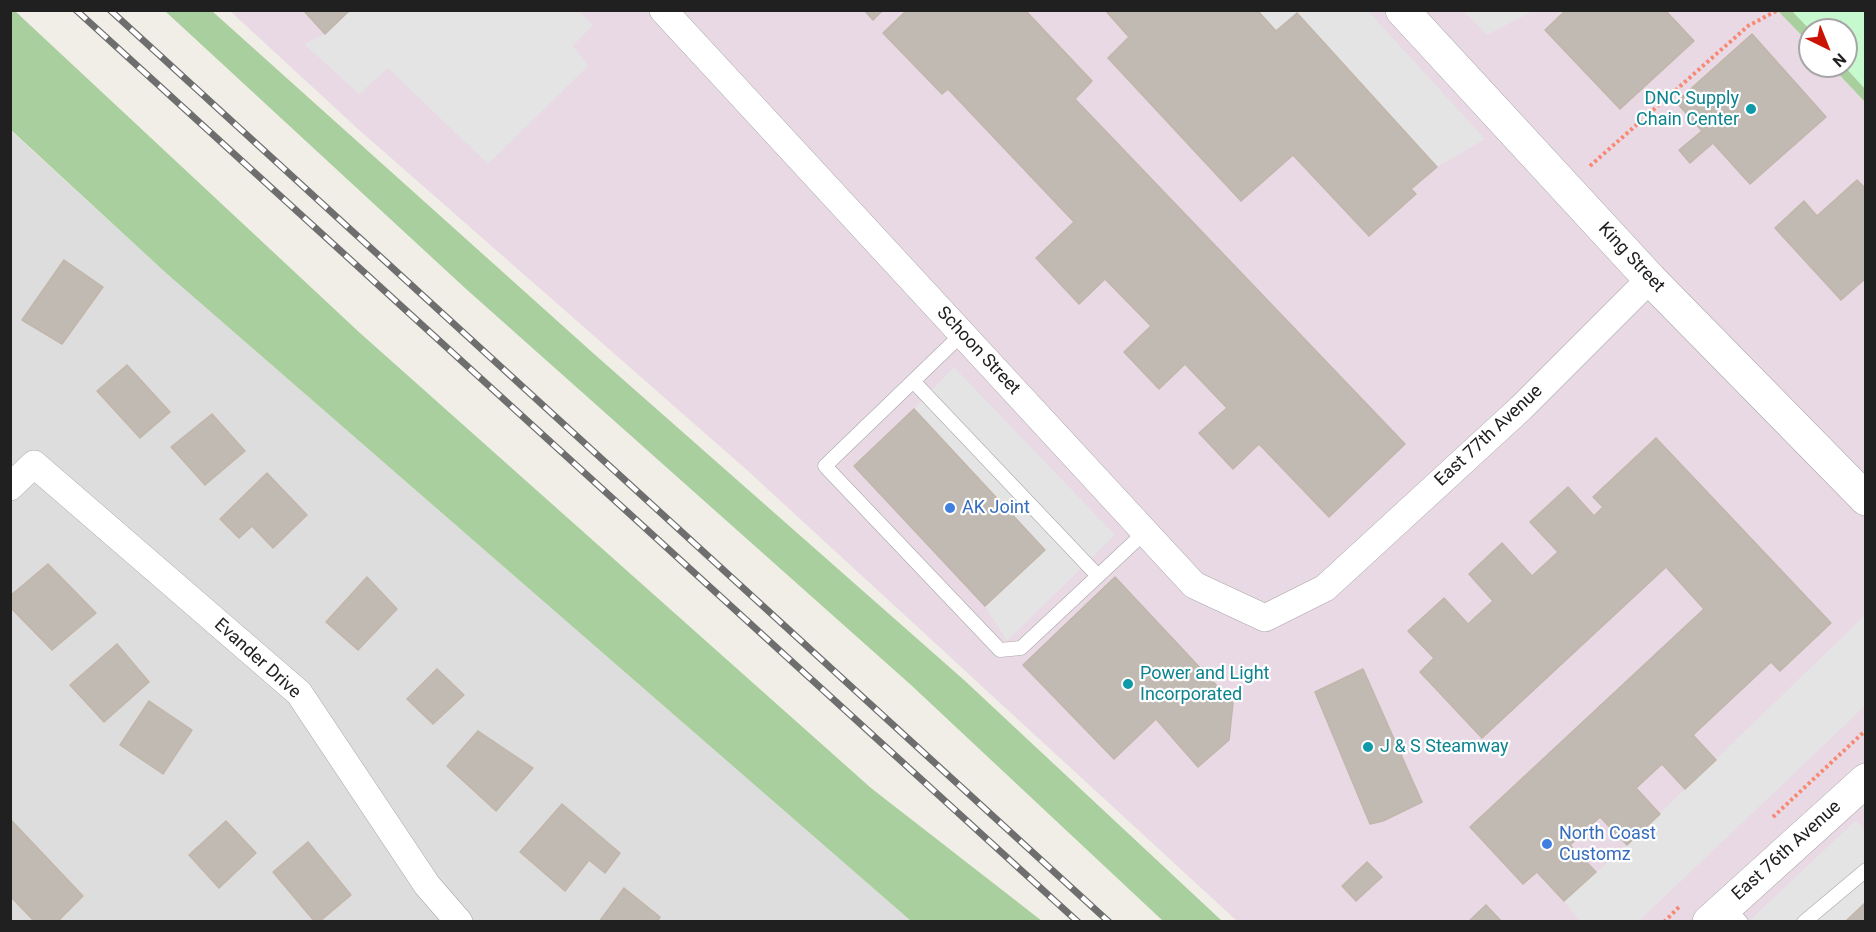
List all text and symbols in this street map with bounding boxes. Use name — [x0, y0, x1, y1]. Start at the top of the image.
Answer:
north arrow — [1798, 18, 1858, 78]
text: N — [1829, 49, 1850, 71]
place label: DNC Supply Chain Center — [1636, 88, 1739, 130]
marker: DNC Supply Chain Center — [1744, 102, 1758, 116]
street label: King Street — [1593, 219, 1669, 297]
street label: Schoon Street — [932, 303, 1024, 399]
street label: East 77th Avenue — [1431, 381, 1547, 491]
place label: AK Joint — [962, 497, 1030, 519]
marker: AK Joint — [943, 501, 957, 515]
street label: Evander Drive — [209, 614, 305, 704]
place label: Power and Light Incorporated — [1140, 663, 1269, 706]
marker: Power and Light Incorporated — [1121, 677, 1135, 691]
place label: J & S Steamway — [1380, 736, 1509, 758]
marker: J & S Steamway — [1361, 740, 1375, 754]
street label: East 76th Avenue — [1728, 796, 1846, 906]
place label: North Coast Customz — [1559, 823, 1656, 866]
marker: North Coast Customz — [1540, 837, 1554, 851]

